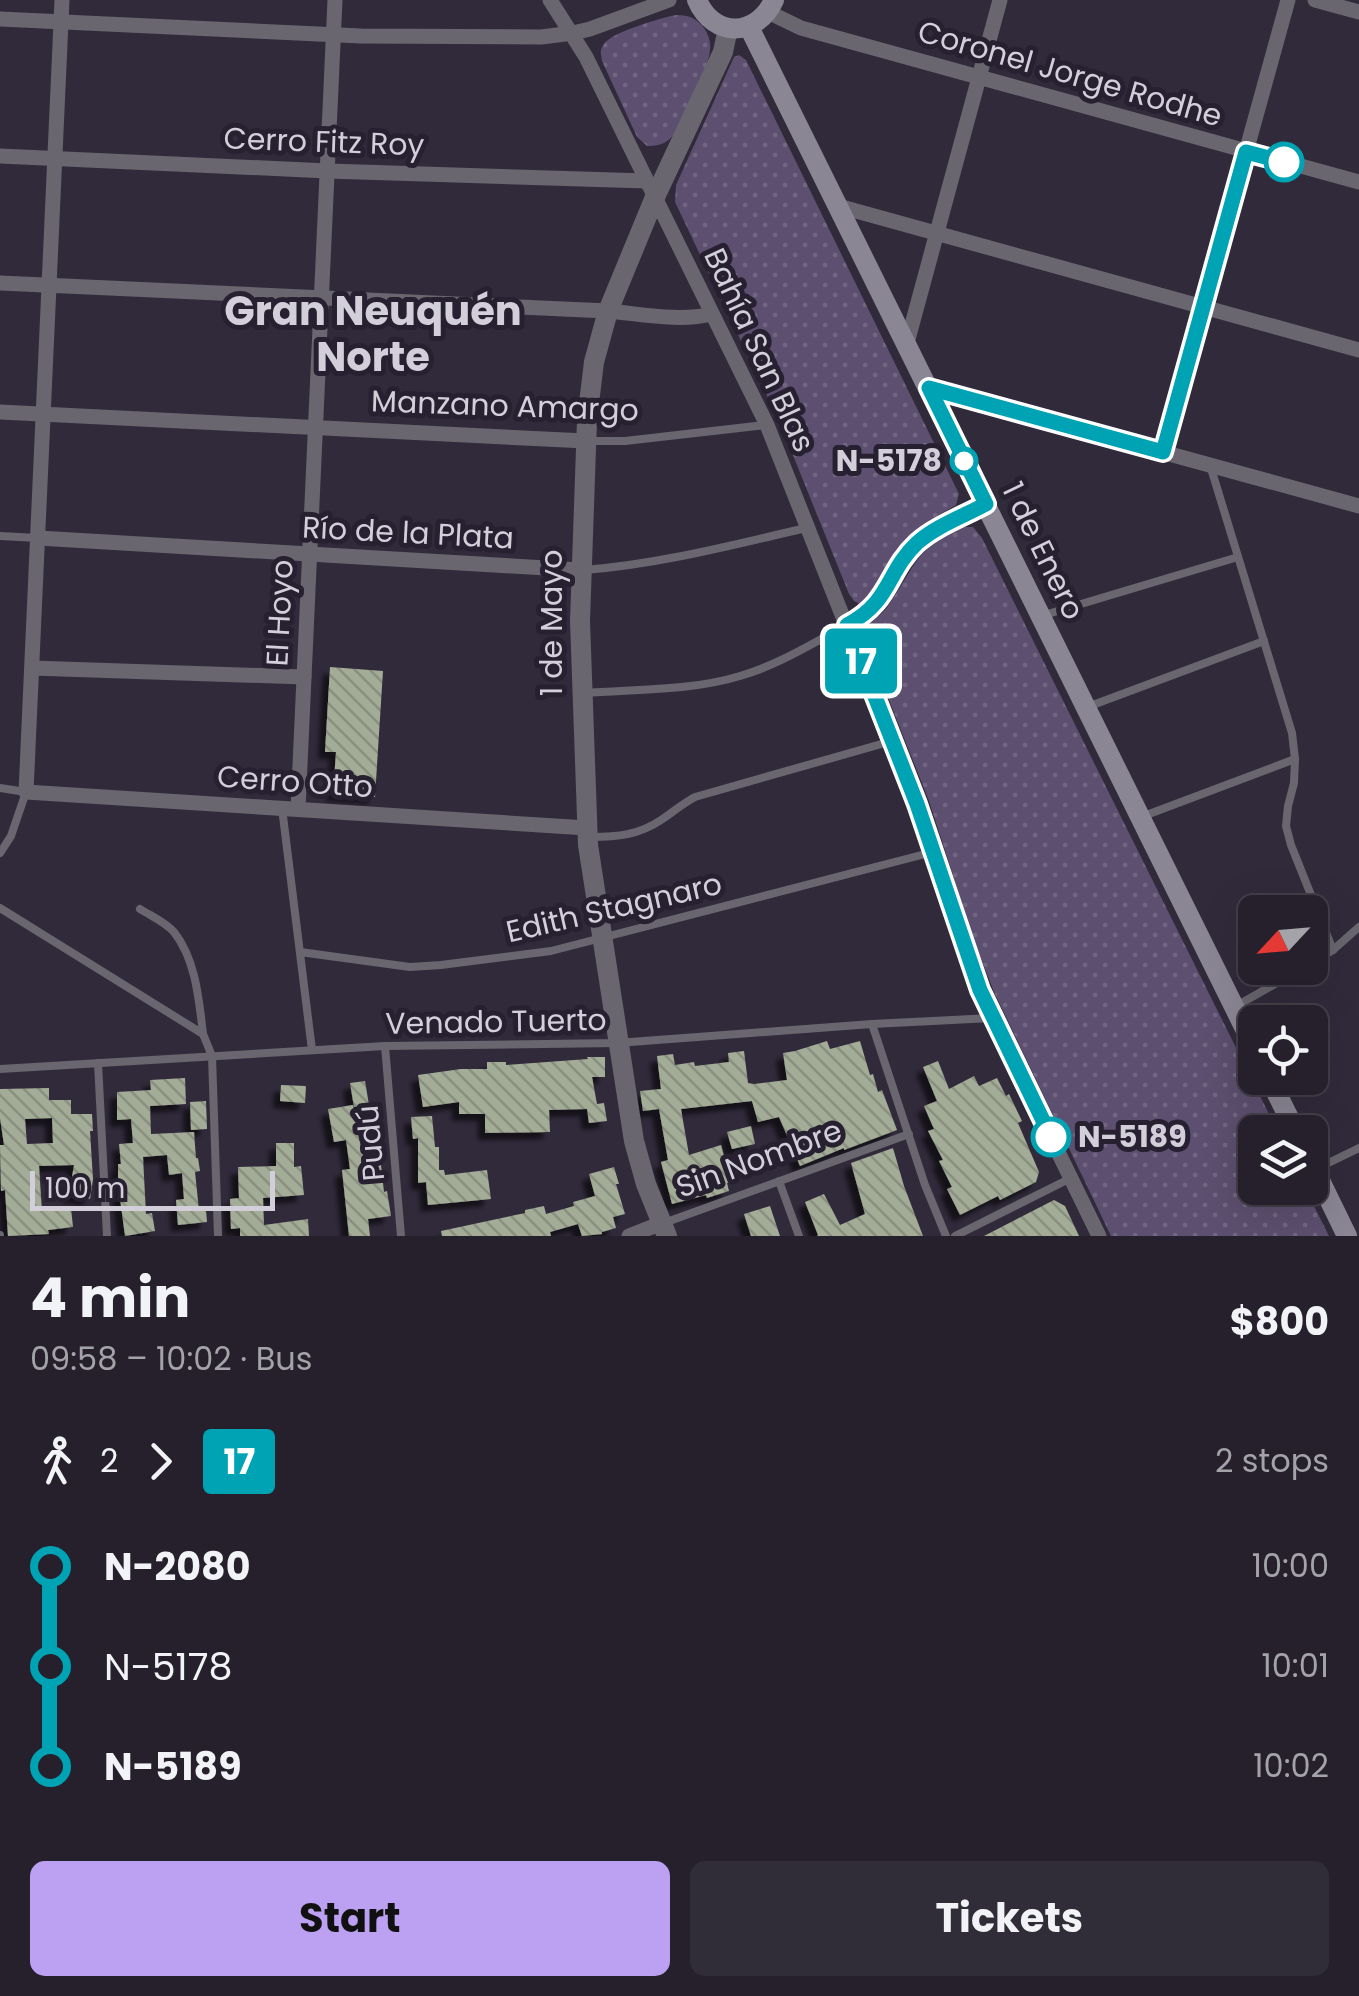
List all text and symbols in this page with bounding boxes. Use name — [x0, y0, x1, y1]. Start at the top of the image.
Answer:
street label: Coronel Jorge Rodhe — [913, 9, 1227, 138]
street label: Cerro Fitz Roy — [223, 117, 425, 166]
unlabelled marker — [1265, 143, 1303, 181]
street label: Bahía San Blas — [693, 241, 826, 459]
district label: Gran Neuquén Norte — [224, 283, 522, 385]
street label: Manzano Amargo — [370, 379, 640, 432]
place label: N-5178 — [836, 439, 942, 482]
marker: N-5178 — [951, 448, 977, 474]
street label: 1 de Enero — [992, 475, 1095, 627]
street label: Río de la Plata — [301, 505, 515, 560]
street label: 1 de Mayo — [530, 550, 573, 696]
street label: El Hoyo — [255, 558, 304, 667]
line badge: 17 — [816, 628, 906, 694]
text: 17 — [845, 637, 877, 686]
street label: Cerro Otto — [216, 755, 374, 808]
street label: Edith Stagnaro — [502, 862, 726, 953]
north arrow — [1238, 895, 1328, 985]
map controls — [1238, 895, 1328, 1205]
street label: Venado Tuerto — [385, 998, 607, 1045]
button: locate — [1238, 1005, 1328, 1095]
street label: Pudú — [346, 1103, 395, 1183]
street label: Sin Nombre — [670, 1109, 848, 1208]
place label: N-5189 — [1078, 1115, 1187, 1158]
button: layers — [1238, 1115, 1328, 1205]
marker: N-5189 — [1032, 1118, 1070, 1156]
scale bar — [30, 1166, 275, 1210]
text: 100 m — [45, 1169, 125, 1208]
text: 4 min — [30, 1259, 190, 1336]
text: $800 — [1230, 1295, 1329, 1348]
text: 09:58 – 10:02 · Bus — [30, 1336, 312, 1381]
icon: walk — [30, 1434, 85, 1489]
icon: forward — [133, 1434, 188, 1489]
text: 17 — [223, 1437, 255, 1486]
text: 2 — [100, 1438, 118, 1483]
text: 2 stops — [1215, 1438, 1329, 1483]
text: N-2080 — [104, 1540, 251, 1593]
text: 10:00 — [1252, 1543, 1329, 1588]
text: N-5178 — [104, 1640, 232, 1693]
text: 10:01 — [1262, 1643, 1329, 1688]
text: N-5189 — [104, 1740, 242, 1793]
text: 10:02 — [1253, 1743, 1329, 1788]
button: Start — [30, 1861, 670, 1976]
button: Tickets — [690, 1861, 1329, 1976]

